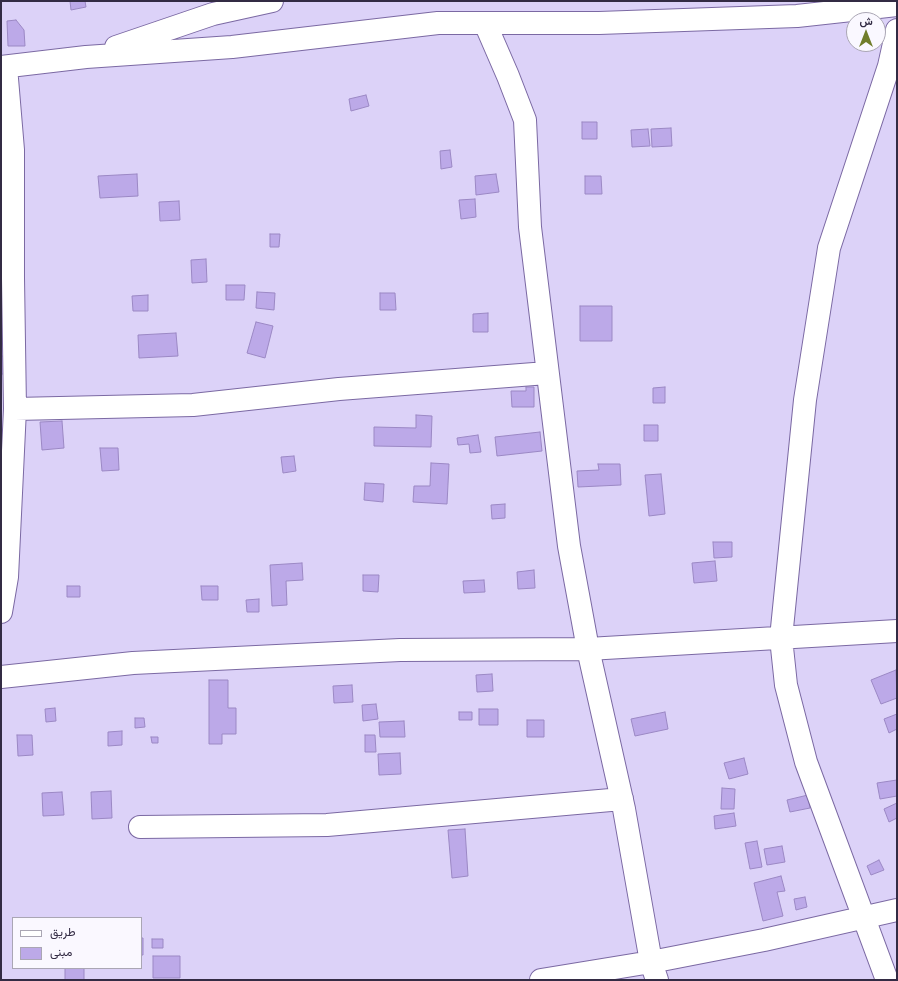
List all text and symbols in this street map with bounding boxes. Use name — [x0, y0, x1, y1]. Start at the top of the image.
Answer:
north arrow — [846, 12, 886, 52]
text: ش — [859, 14, 873, 28]
legend — [12, 917, 142, 969]
text: طريق — [50, 924, 75, 939]
text: مبنى — [50, 944, 72, 959]

